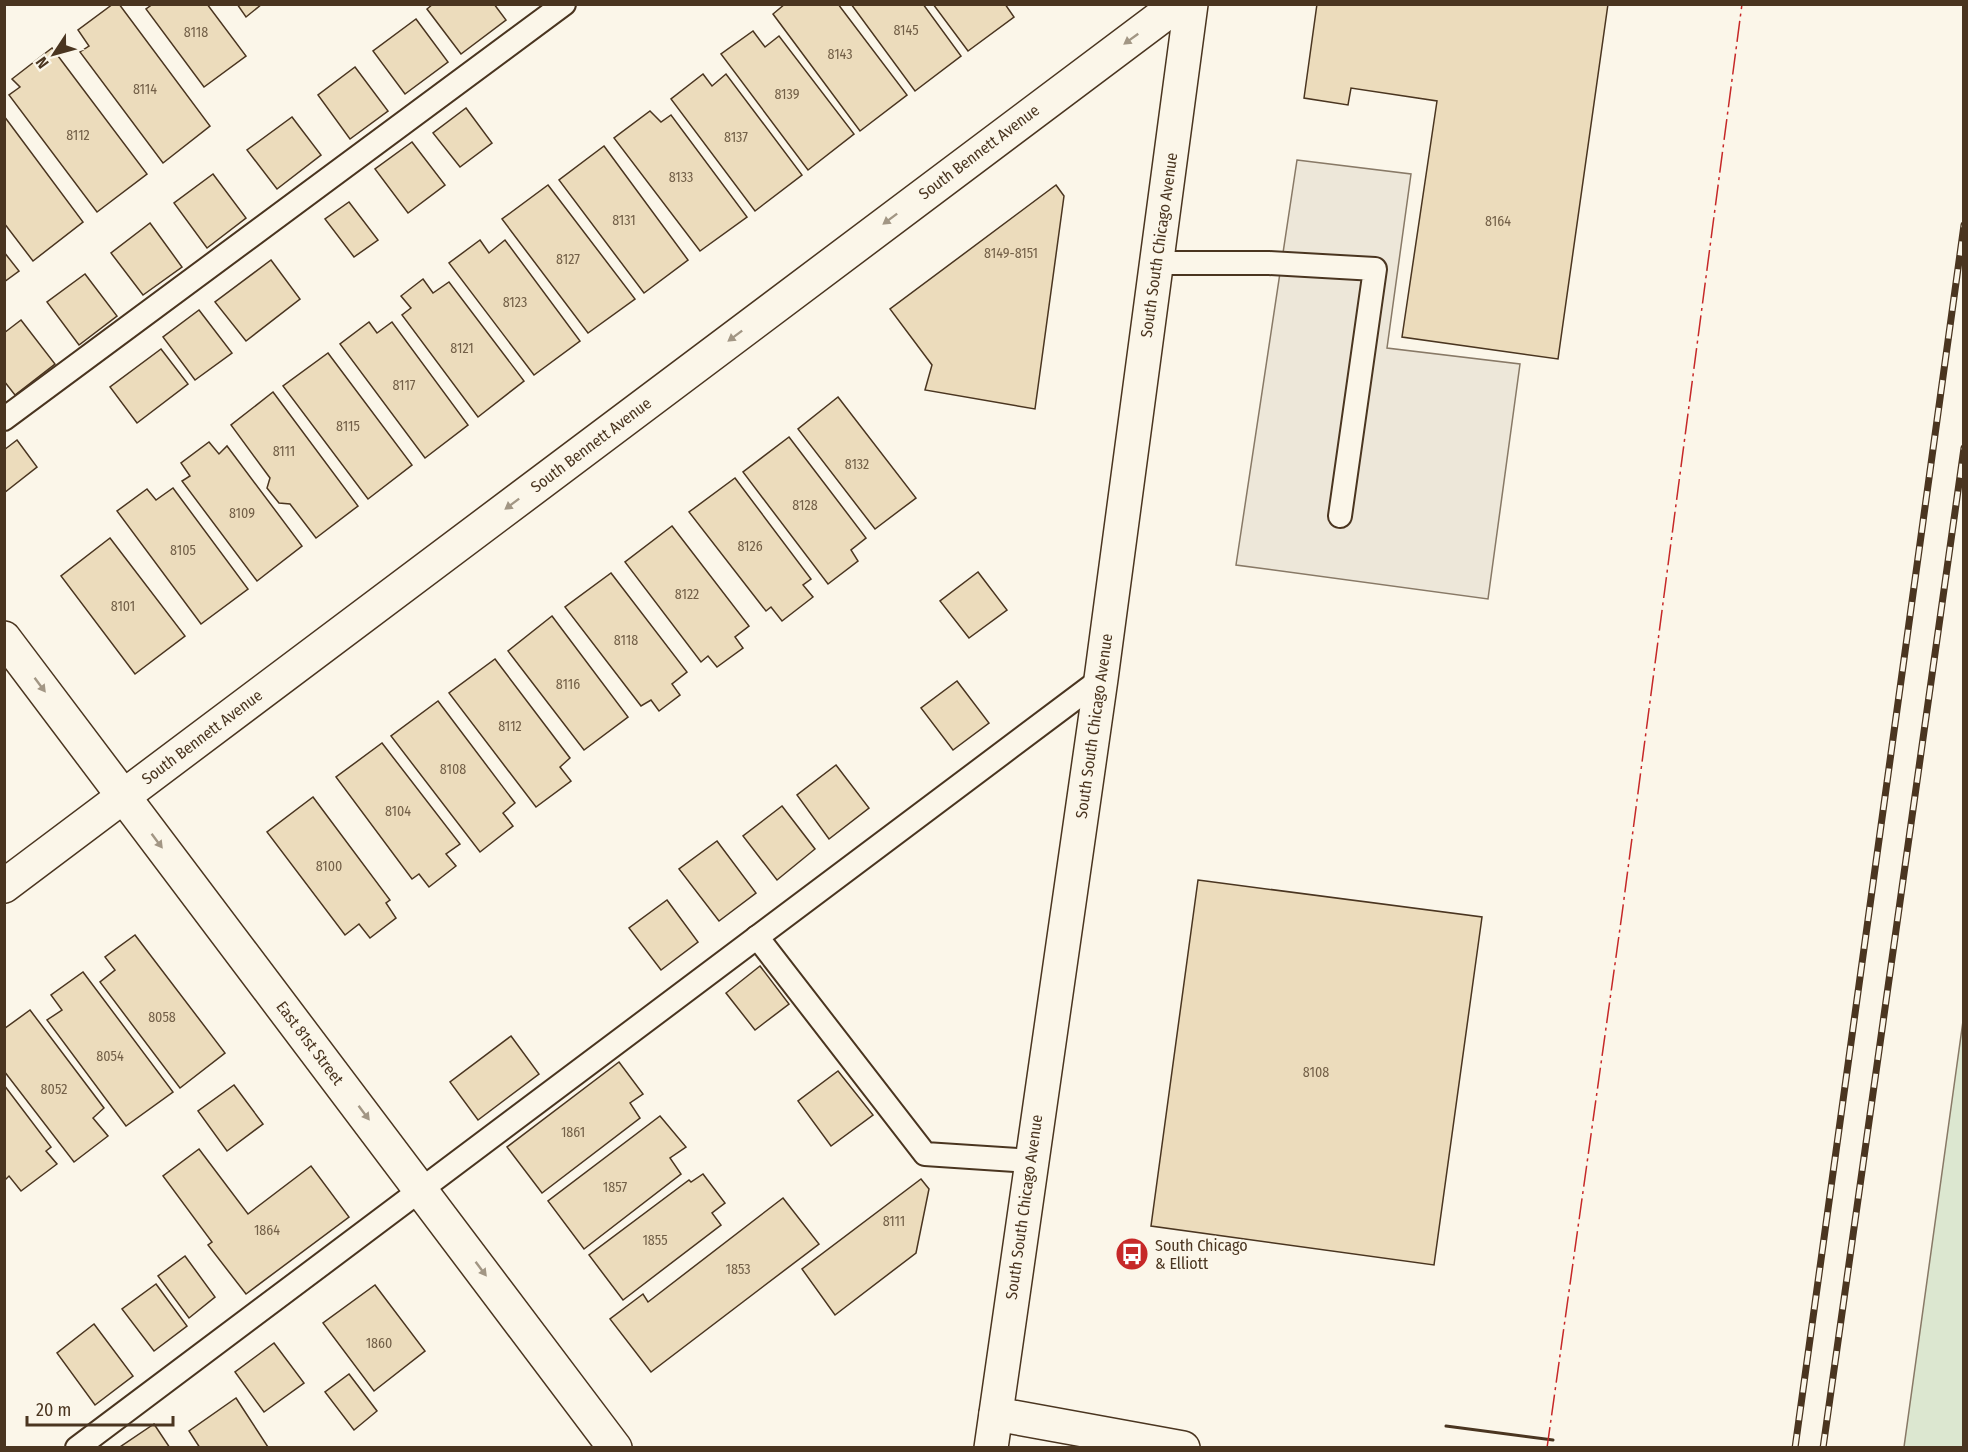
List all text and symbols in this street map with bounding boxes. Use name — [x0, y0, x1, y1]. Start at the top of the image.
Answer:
house number: 8145 — [893, 22, 919, 39]
north arrow — [24, 24, 84, 84]
house number: 8118 — [184, 24, 208, 41]
one-way arrow — [1123, 33, 1139, 45]
house number: 8143 — [827, 46, 853, 63]
text: N — [32, 53, 53, 72]
house number: 8114 — [133, 81, 157, 98]
house number: 8139 — [774, 86, 800, 103]
street label: South Bennett Avenue — [915, 100, 1043, 203]
house number: 8112 — [66, 127, 90, 144]
house number: 8137 — [724, 129, 748, 146]
street label: South South Chicago Avenue — [1137, 151, 1181, 339]
house number: 8133 — [669, 169, 693, 186]
house number: 8131 — [612, 212, 636, 229]
one-way arrow — [883, 213, 899, 225]
house number: 8164 — [1485, 213, 1511, 230]
house number: 8149-8151 — [984, 245, 1038, 262]
house number: 8127 — [556, 251, 580, 268]
house number: 8123 — [503, 294, 527, 311]
one-way arrow — [727, 330, 742, 342]
house number: 8121 — [450, 340, 474, 357]
house number: 8117 — [392, 377, 416, 394]
street label: South Bennett Avenue — [527, 393, 655, 496]
house number: 8115 — [336, 418, 360, 435]
house number: 8111 — [273, 443, 295, 460]
house number: 8132 — [845, 456, 869, 473]
house number: 8128 — [792, 497, 818, 514]
one-way arrow — [504, 498, 520, 510]
house number: 8109 — [229, 505, 255, 522]
house number: 8126 — [737, 538, 763, 555]
house number: 8105 — [170, 542, 196, 559]
house number: 8122 — [675, 586, 699, 603]
house number: 8101 — [111, 598, 135, 615]
house number: 8118 — [614, 632, 638, 649]
street label: South South Chicago Avenue — [1072, 632, 1116, 820]
house number: 8116 — [556, 676, 580, 693]
one-way arrow — [33, 677, 46, 693]
street label: South Bennett Avenue — [138, 685, 266, 788]
house number: 8112 — [498, 718, 522, 735]
house number: 8108 — [440, 761, 466, 778]
house number: 8104 — [385, 803, 411, 820]
one-way arrow — [151, 833, 163, 848]
house number: 8100 — [316, 858, 342, 875]
street label: East 81st Street — [272, 997, 348, 1089]
house number: 8058 — [148, 1009, 176, 1026]
house number: 8054 — [96, 1048, 124, 1065]
house number: 8108 — [1303, 1064, 1329, 1081]
house number: 8052 — [41, 1081, 67, 1098]
one-way arrow — [357, 1106, 369, 1121]
street label: South South Chicago Avenue — [1002, 1113, 1046, 1301]
house number: 1861 — [561, 1124, 585, 1141]
house number: 1857 — [603, 1179, 627, 1196]
house number: 8111 — [883, 1213, 905, 1230]
house number: 1864 — [254, 1222, 280, 1239]
house number: 1855 — [642, 1232, 668, 1249]
bus stop icon: South Chicago & Elliott — [1114, 1236, 1150, 1272]
place label: South Chicago & Elliott — [1155, 1236, 1248, 1273]
one-way arrow — [475, 1261, 487, 1277]
house number: 1853 — [725, 1261, 751, 1278]
house number: 1860 — [366, 1335, 392, 1352]
scale bar — [27, 1389, 172, 1427]
text: 20 m — [36, 1399, 71, 1421]

